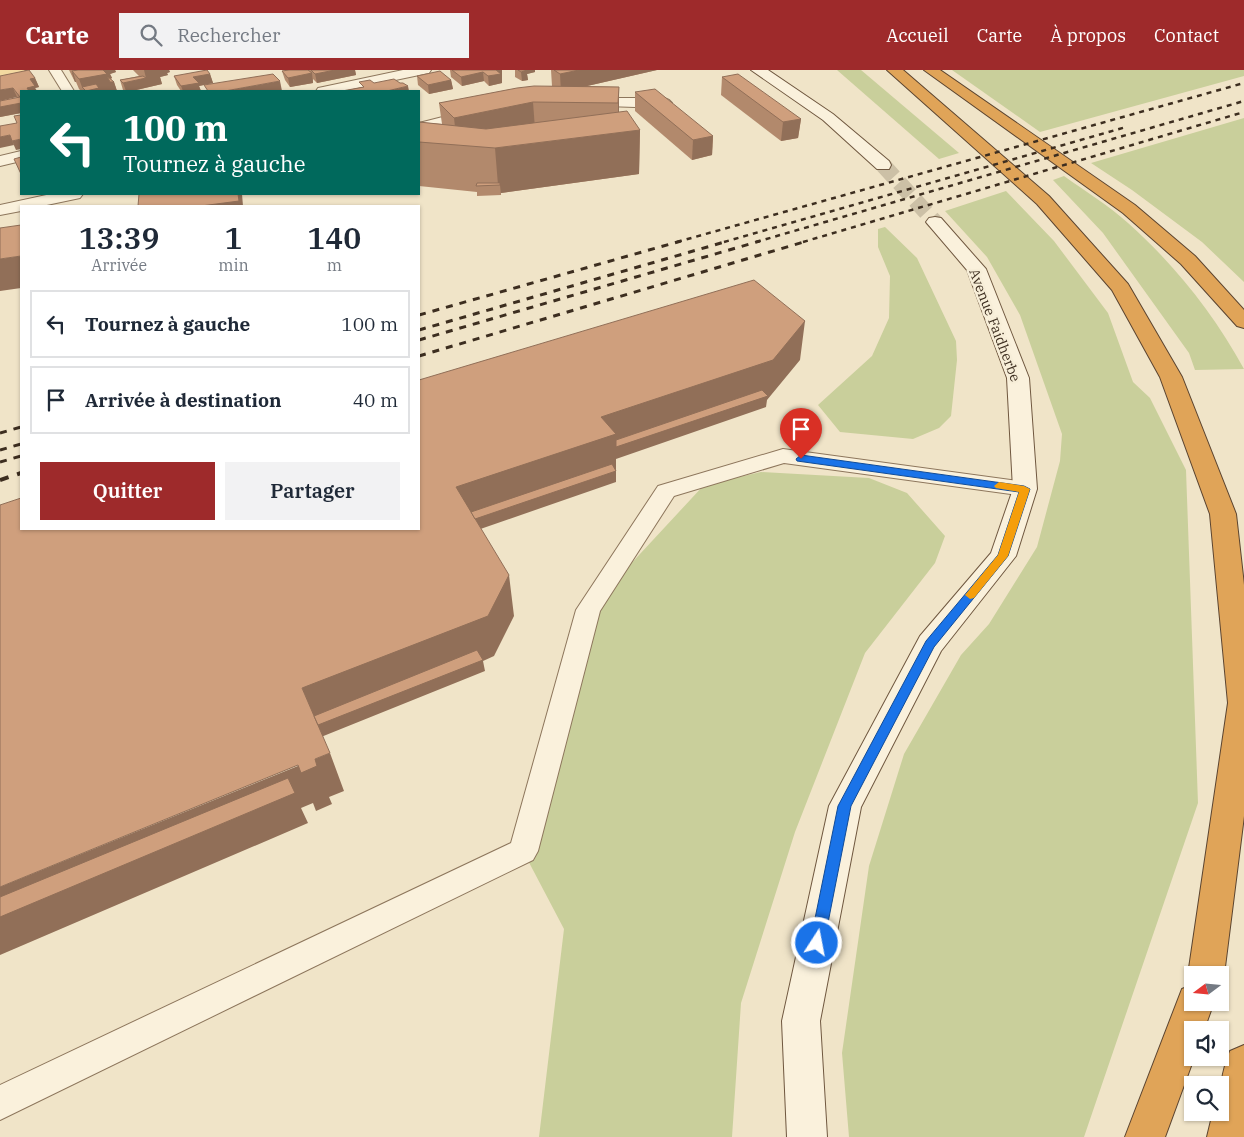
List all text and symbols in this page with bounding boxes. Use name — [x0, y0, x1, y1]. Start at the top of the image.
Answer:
search box — [119, 13, 469, 58]
text: Carte — [25, 19, 89, 51]
icon: search — [137, 21, 165, 49]
text: Rechercher — [177, 23, 280, 47]
text: Accueil — [886, 24, 949, 47]
text: Carte — [977, 24, 1022, 47]
text: À propos — [1050, 24, 1126, 47]
text: Contact — [1154, 24, 1219, 47]
text: 100 m — [123, 105, 228, 151]
icon: left — [40, 110, 105, 175]
text: Tournez à gauche — [123, 149, 306, 178]
text: 13:39 — [79, 218, 160, 257]
text: 1 — [224, 218, 242, 257]
text: 140 — [307, 218, 361, 257]
text: Arrivée — [91, 255, 147, 275]
text: min — [218, 255, 249, 275]
text: m — [327, 255, 342, 275]
street label: Avenue Faidherbe — [965, 266, 1025, 384]
icon: left — [42, 310, 70, 338]
text: Tournez à gauche — [85, 312, 250, 336]
text: 100 m — [341, 312, 398, 336]
icon: arrive — [42, 386, 70, 414]
text: Arrivée à destination — [85, 388, 282, 412]
text: 40 m — [353, 388, 398, 412]
pin — [780, 408, 822, 459]
icon: arrive — [787, 415, 815, 443]
button: Quitter — [40, 462, 215, 520]
button: Partager — [225, 462, 400, 520]
position arrow — [790, 916, 842, 968]
north arrow — [1184, 966, 1229, 1011]
map controls — [1184, 966, 1229, 1121]
button: sound — [1184, 1021, 1229, 1066]
button: search — [1184, 1076, 1229, 1121]

